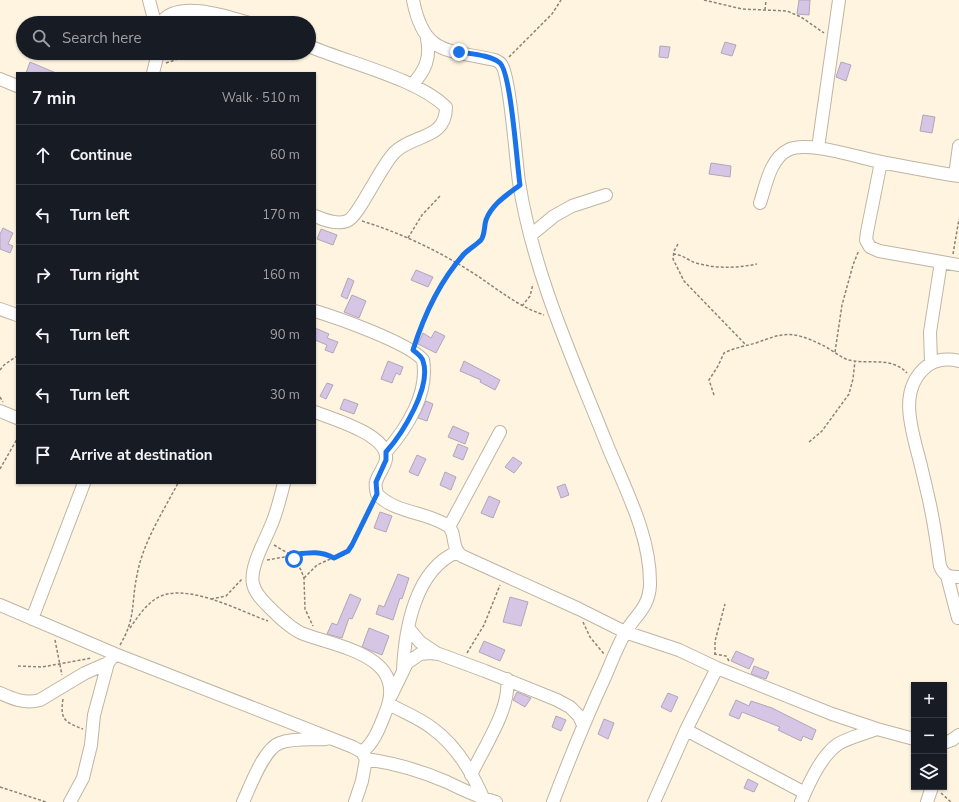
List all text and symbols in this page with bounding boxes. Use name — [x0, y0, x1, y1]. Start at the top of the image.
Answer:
search box — [16, 16, 316, 60]
icon: search — [30, 27, 52, 49]
text: Search here — [62, 28, 142, 48]
route end — [450, 43, 468, 61]
text: 7 min — [32, 87, 76, 110]
text: Walk · 510 m — [222, 89, 300, 107]
icon: ahead — [32, 144, 54, 166]
text: Continue — [70, 145, 132, 165]
text: 60 m — [270, 146, 300, 164]
icon: left — [32, 204, 54, 226]
text: Turn left — [70, 205, 129, 225]
text: 170 m — [262, 206, 300, 224]
icon: right — [32, 264, 54, 286]
text: Turn right — [70, 265, 139, 285]
text: 160 m — [262, 266, 300, 284]
icon: left — [32, 324, 54, 346]
text: Turn left — [70, 325, 129, 345]
text: 90 m — [270, 326, 300, 344]
icon: left — [32, 384, 54, 406]
text: Turn left — [70, 385, 129, 405]
text: 30 m — [270, 386, 300, 404]
icon: arrive — [32, 444, 54, 466]
text: Arrive at destination — [70, 445, 213, 465]
route start — [285, 550, 303, 568]
map controls — [911, 682, 947, 790]
button: + — [911, 682, 947, 718]
button: − — [911, 718, 947, 754]
button: layers — [911, 754, 947, 790]

